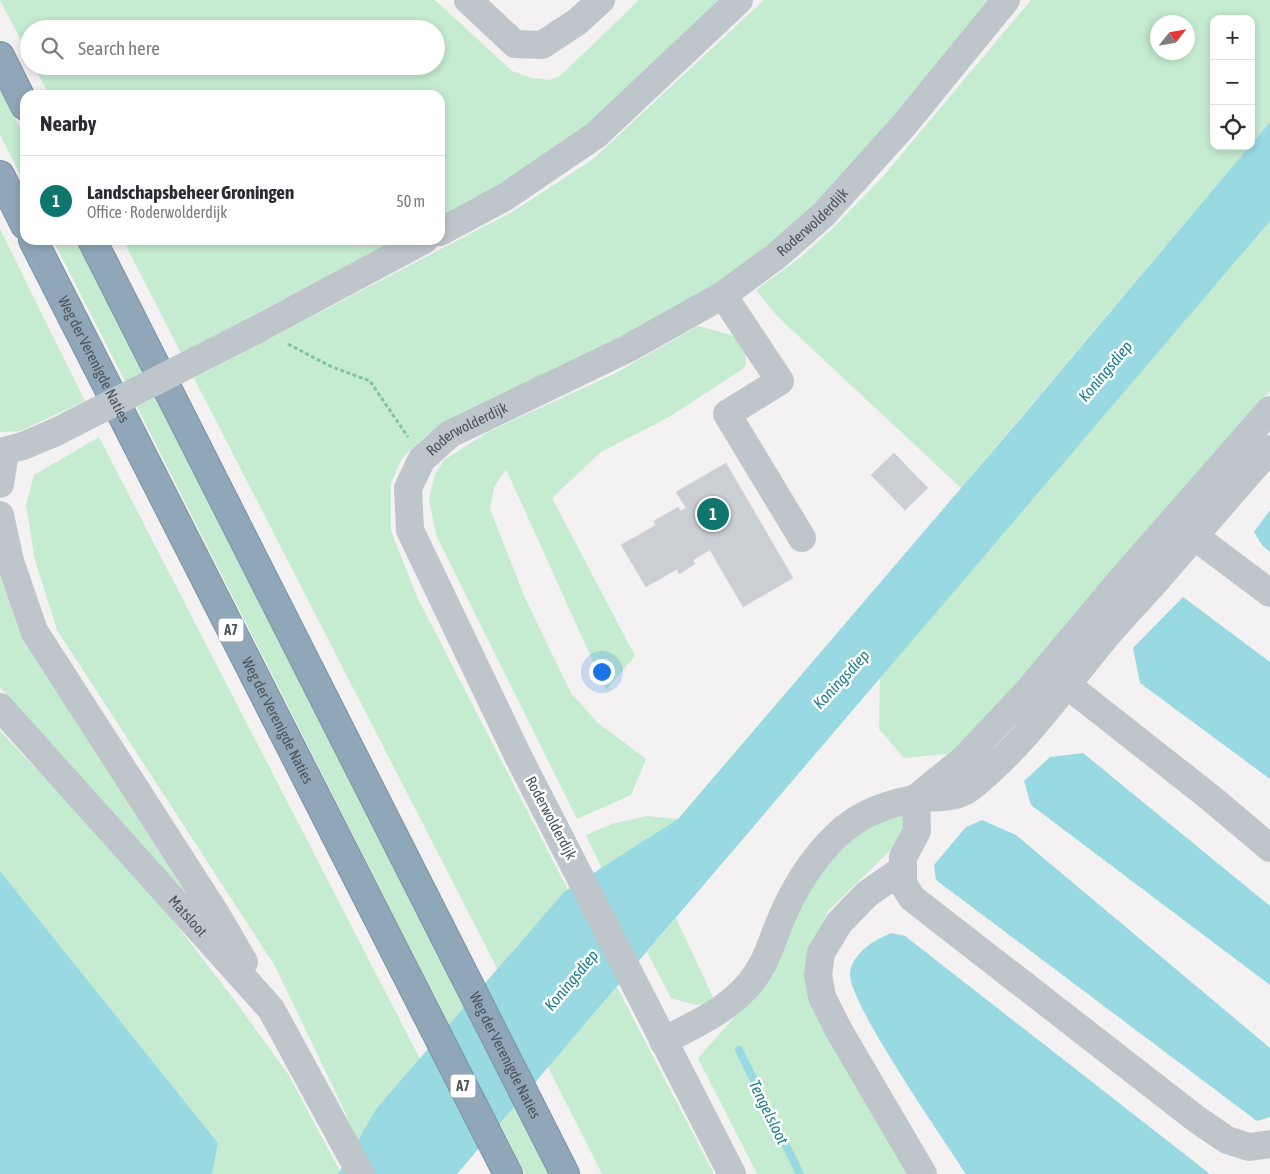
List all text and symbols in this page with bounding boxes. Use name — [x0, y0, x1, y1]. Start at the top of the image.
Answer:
north arrow — [1150, 15, 1195, 60]
map controls — [1210, 15, 1255, 150]
button: + — [1210, 15, 1255, 60]
search box — [20, 20, 445, 75]
icon: search — [38, 34, 66, 62]
text: Search here — [78, 37, 160, 59]
button: − — [1210, 60, 1255, 105]
button: locate — [1210, 105, 1255, 150]
text: Nearby — [40, 111, 96, 135]
text: Landschapsbeheer Groningen — [87, 181, 294, 203]
street label: Roderwolderdijk — [773, 184, 852, 259]
text: 1 — [52, 192, 60, 210]
text: 50 m — [396, 192, 425, 210]
text: Office · Roderwolderdijk — [87, 203, 227, 221]
street label: Weg der Verenigde Naties — [55, 293, 133, 425]
water label: Koningsdiep — [1074, 337, 1136, 406]
street label: Roderwolderdijk — [423, 398, 511, 459]
pin: 1 — [697, 495, 729, 533]
road number: A7 — [218, 618, 244, 642]
water label: Koningsdiep — [809, 646, 873, 713]
street label: Weg der Verenigde Naties — [239, 654, 317, 786]
your location — [589, 659, 615, 685]
street label: Roderwolderdijk — [522, 773, 581, 863]
street label: Matsloot — [165, 892, 211, 940]
water label: Koningsdiep — [540, 946, 602, 1015]
street label: Weg der Verenigde Naties — [466, 989, 545, 1121]
road number: A7 — [450, 1074, 476, 1098]
water label: Tengelsloot — [745, 1077, 792, 1148]

